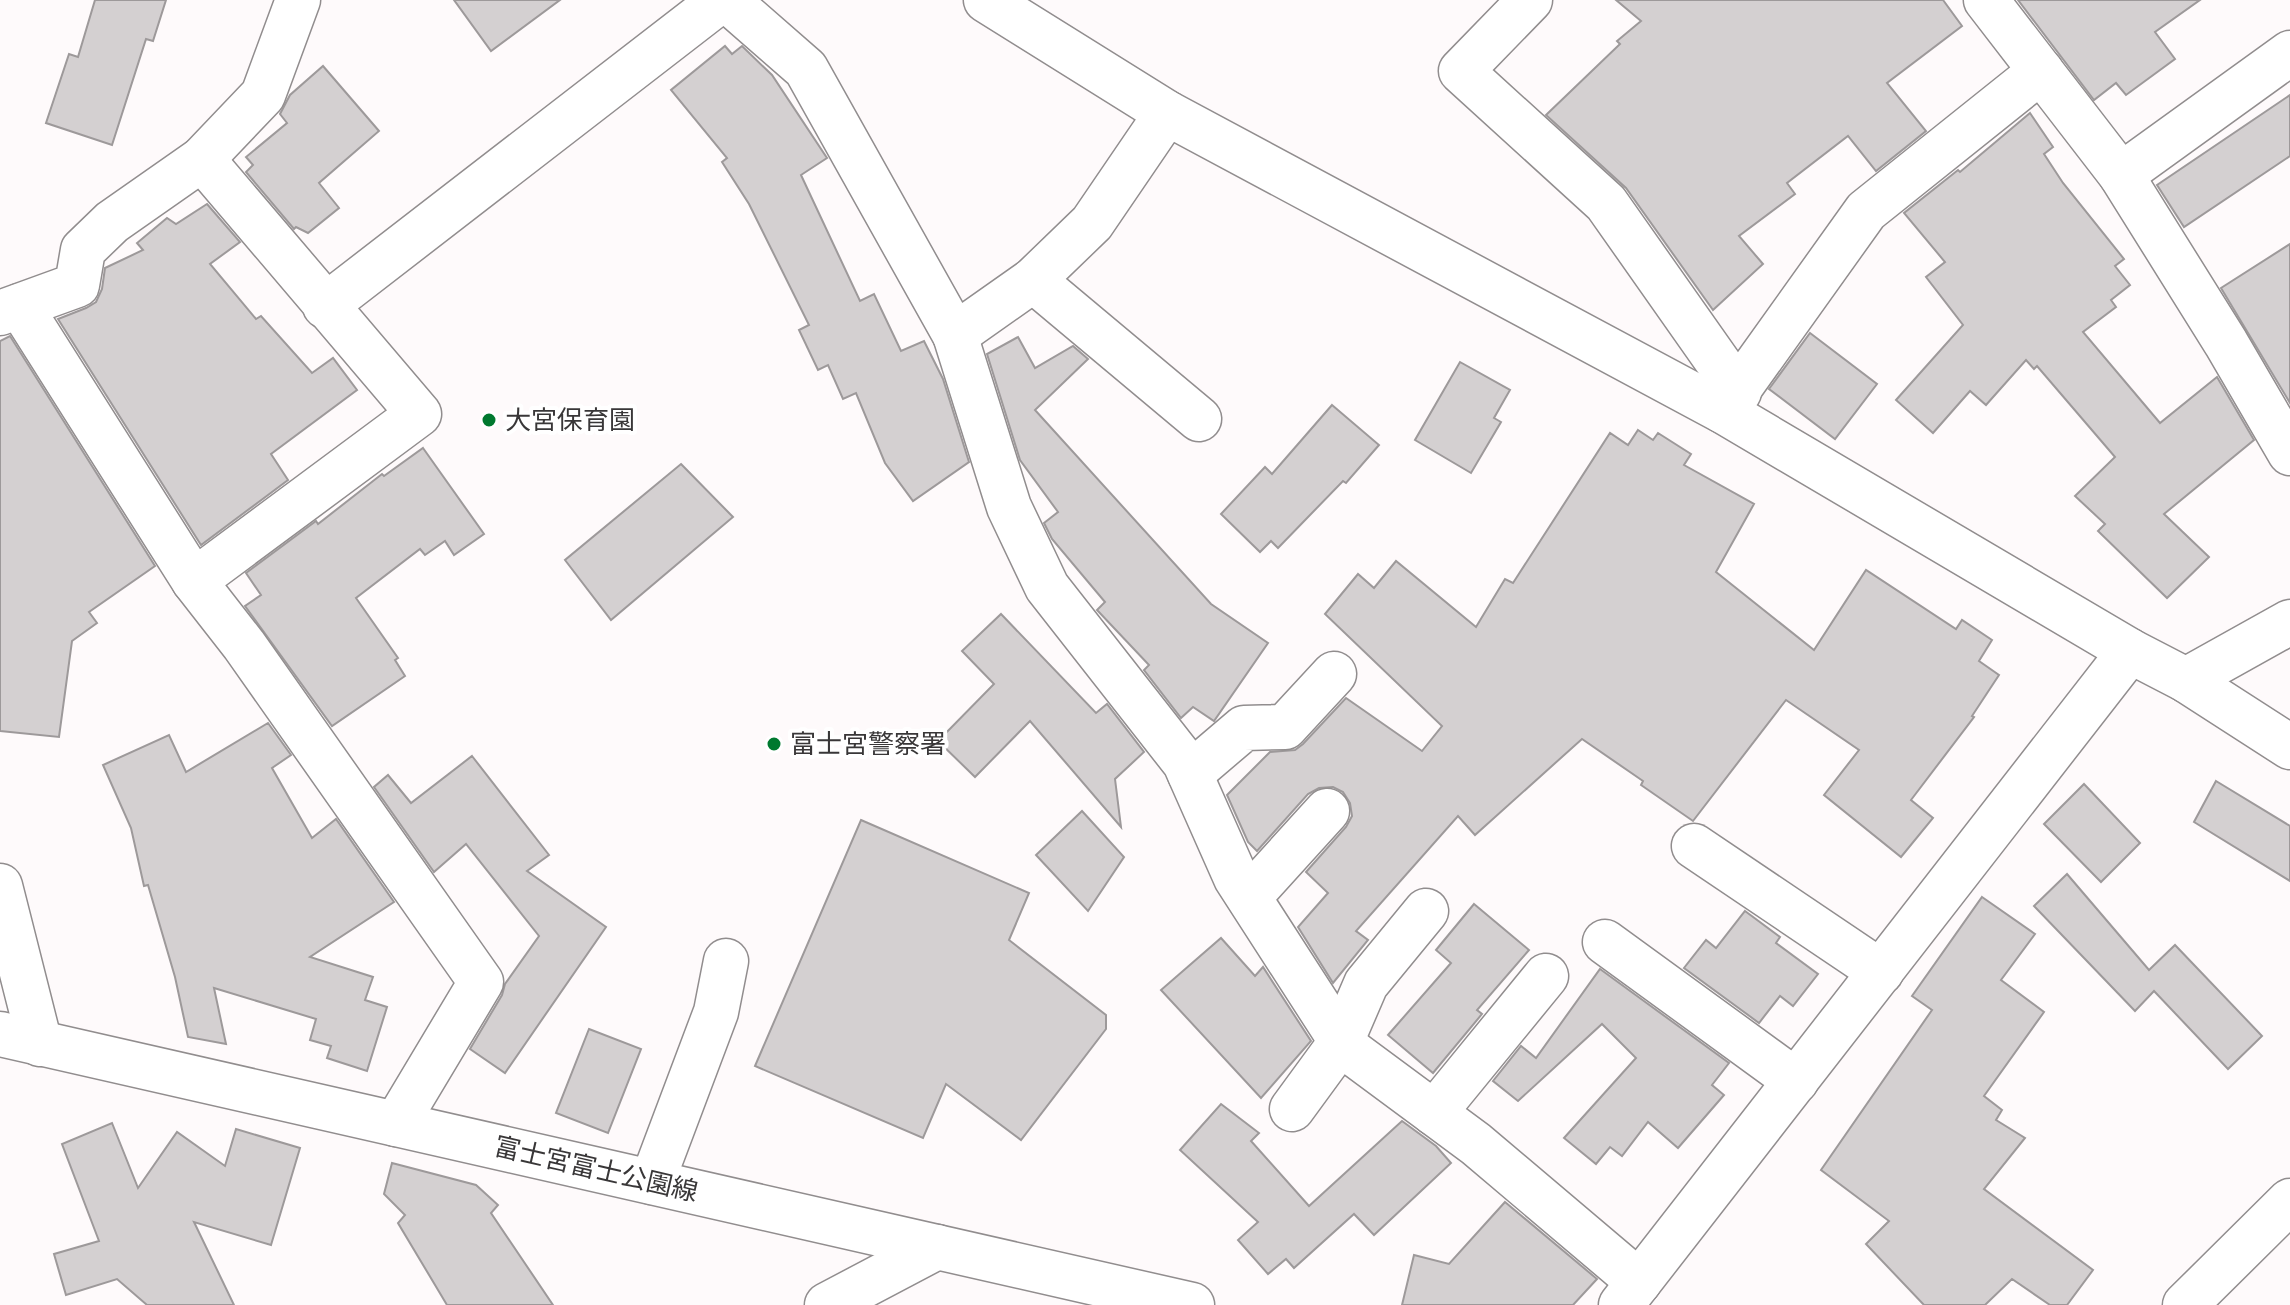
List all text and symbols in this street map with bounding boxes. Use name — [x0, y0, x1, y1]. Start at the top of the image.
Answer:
place label: 大宮保育園 — [505, 405, 635, 436]
marker: 大宮保育園 — [480, 411, 498, 429]
place label: 富士宮警察署 — [790, 729, 946, 760]
marker: 富士宮警察署 — [765, 735, 783, 753]
street label: 富士宮富士公園線 — [491, 1131, 701, 1208]

